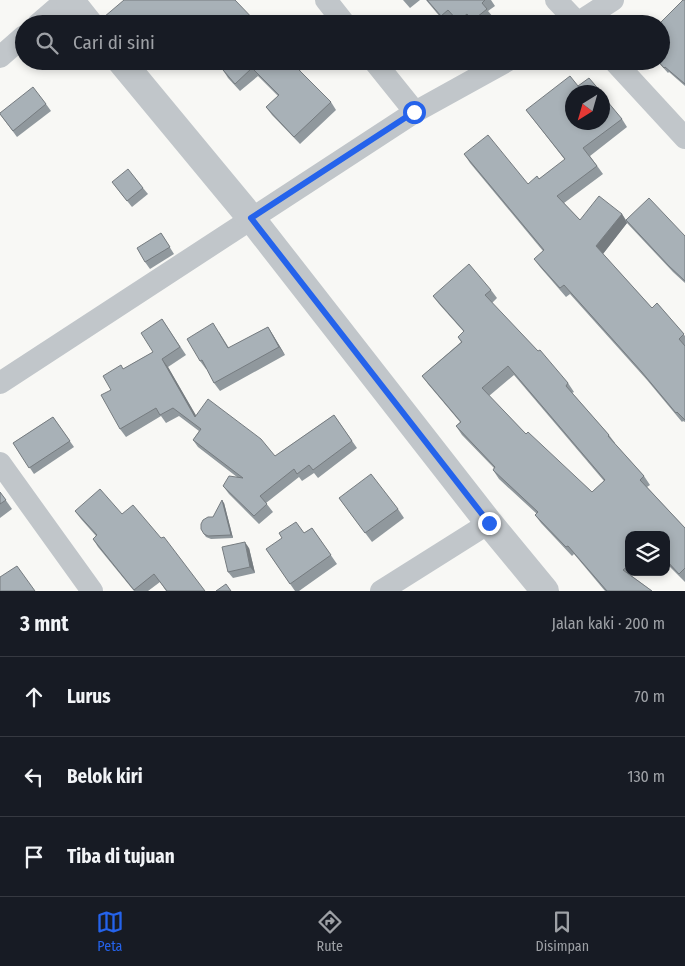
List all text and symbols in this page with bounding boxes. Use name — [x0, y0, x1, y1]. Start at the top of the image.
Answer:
search box — [15, 15, 670, 70]
icon: search — [33, 29, 61, 57]
text: Cari di sini — [73, 31, 155, 54]
north arrow — [565, 85, 610, 130]
route start — [403, 101, 426, 124]
route end — [478, 512, 501, 535]
map controls — [625, 531, 670, 576]
button: layers — [625, 531, 670, 576]
text: 3 mnt — [20, 611, 69, 637]
text: Jalan kaki · 200 m — [552, 614, 665, 633]
icon: ahead — [20, 683, 48, 711]
text: Lurus — [67, 685, 111, 708]
text: 70 m — [634, 687, 665, 706]
icon: left — [20, 763, 48, 791]
text: Belok kiri — [67, 765, 143, 788]
text: 130 m — [627, 767, 665, 786]
icon: arrive — [20, 843, 48, 871]
text: Tiba di tujuan — [67, 845, 175, 868]
tab: Peta — [96, 908, 124, 955]
tab: Rute — [316, 908, 344, 955]
tab: Disimpan — [536, 908, 589, 955]

